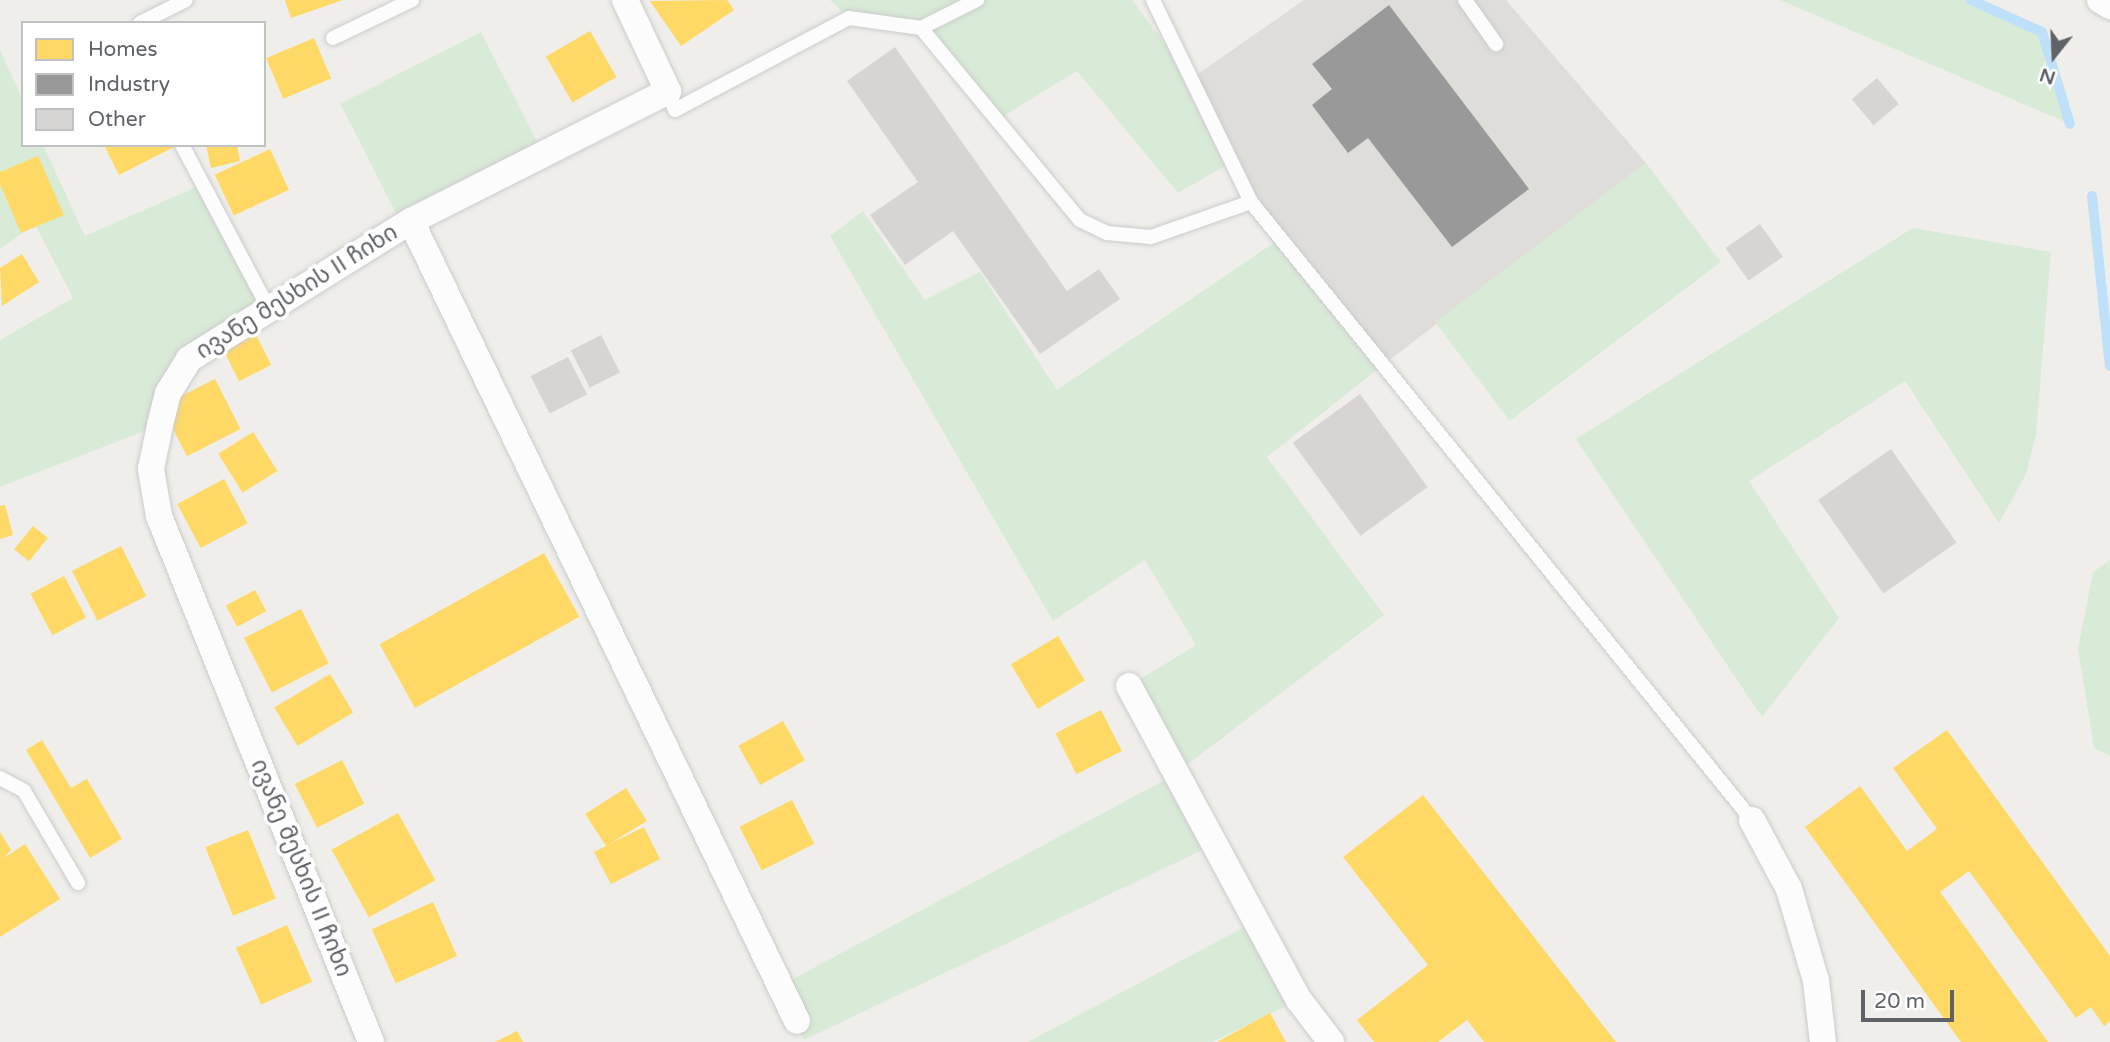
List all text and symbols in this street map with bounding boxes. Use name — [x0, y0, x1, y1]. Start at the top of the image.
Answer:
legend — [21, 21, 266, 147]
north arrow — [2019, 21, 2089, 91]
text: Homes — [88, 37, 158, 62]
text: N — [2037, 63, 2058, 89]
text: Industry — [88, 72, 170, 97]
text: Other — [88, 107, 146, 132]
street label: ივანე მესხის II ჩიხი — [191, 219, 403, 365]
street label: ივანე მესხის II ჩიხი — [245, 755, 357, 981]
scale bar — [1865, 976, 1958, 1020]
text: 20 m — [1874, 989, 1925, 1014]

